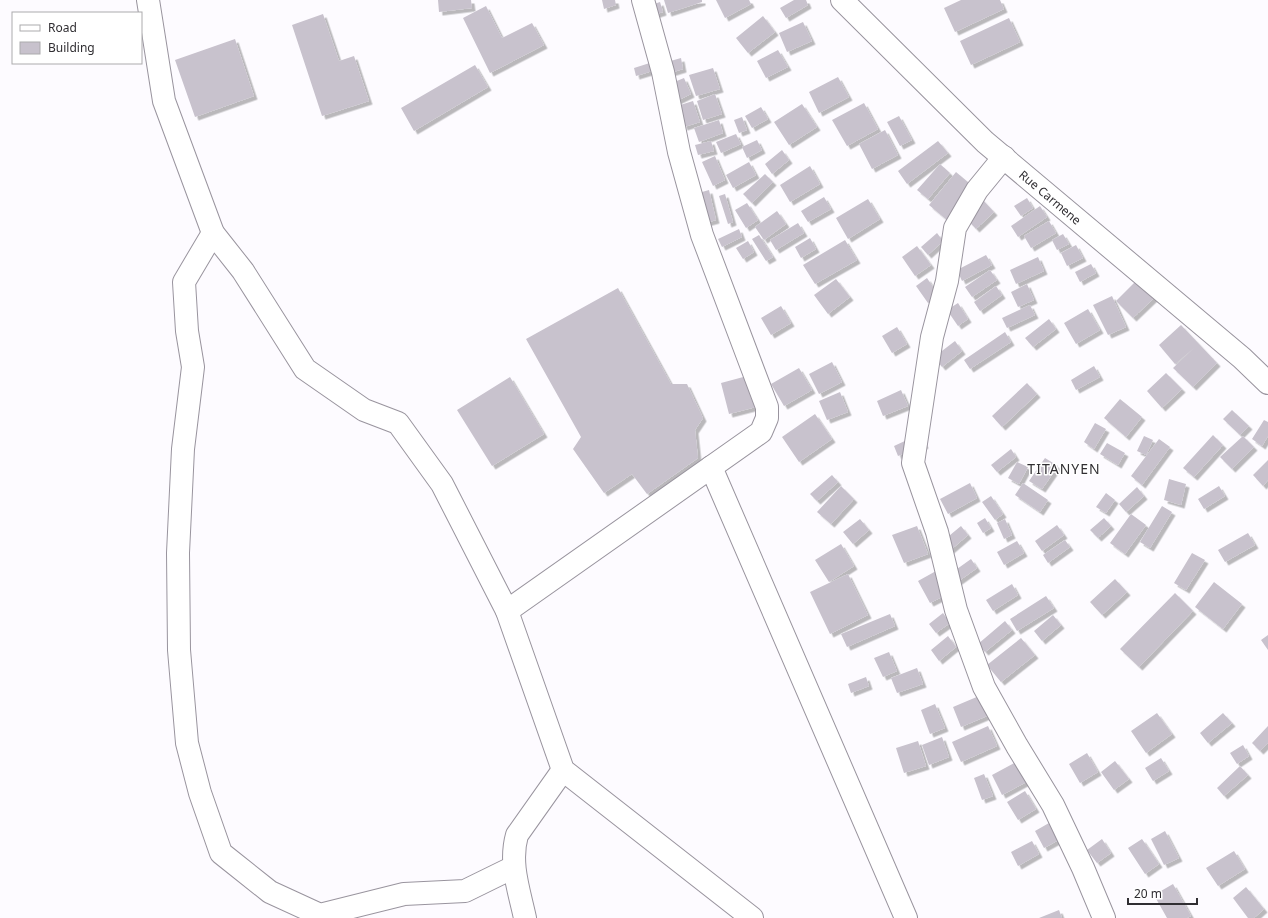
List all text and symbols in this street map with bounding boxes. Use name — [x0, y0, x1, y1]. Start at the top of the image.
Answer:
legend — [12, 12, 142, 64]
text: Road — [48, 19, 77, 36]
text: Building — [48, 39, 95, 56]
street label: Rue Carmene — [1016, 166, 1085, 228]
district label: TITANYEN — [1027, 459, 1101, 478]
scale bar — [1128, 880, 1197, 906]
text: 20 m — [1134, 885, 1162, 902]

